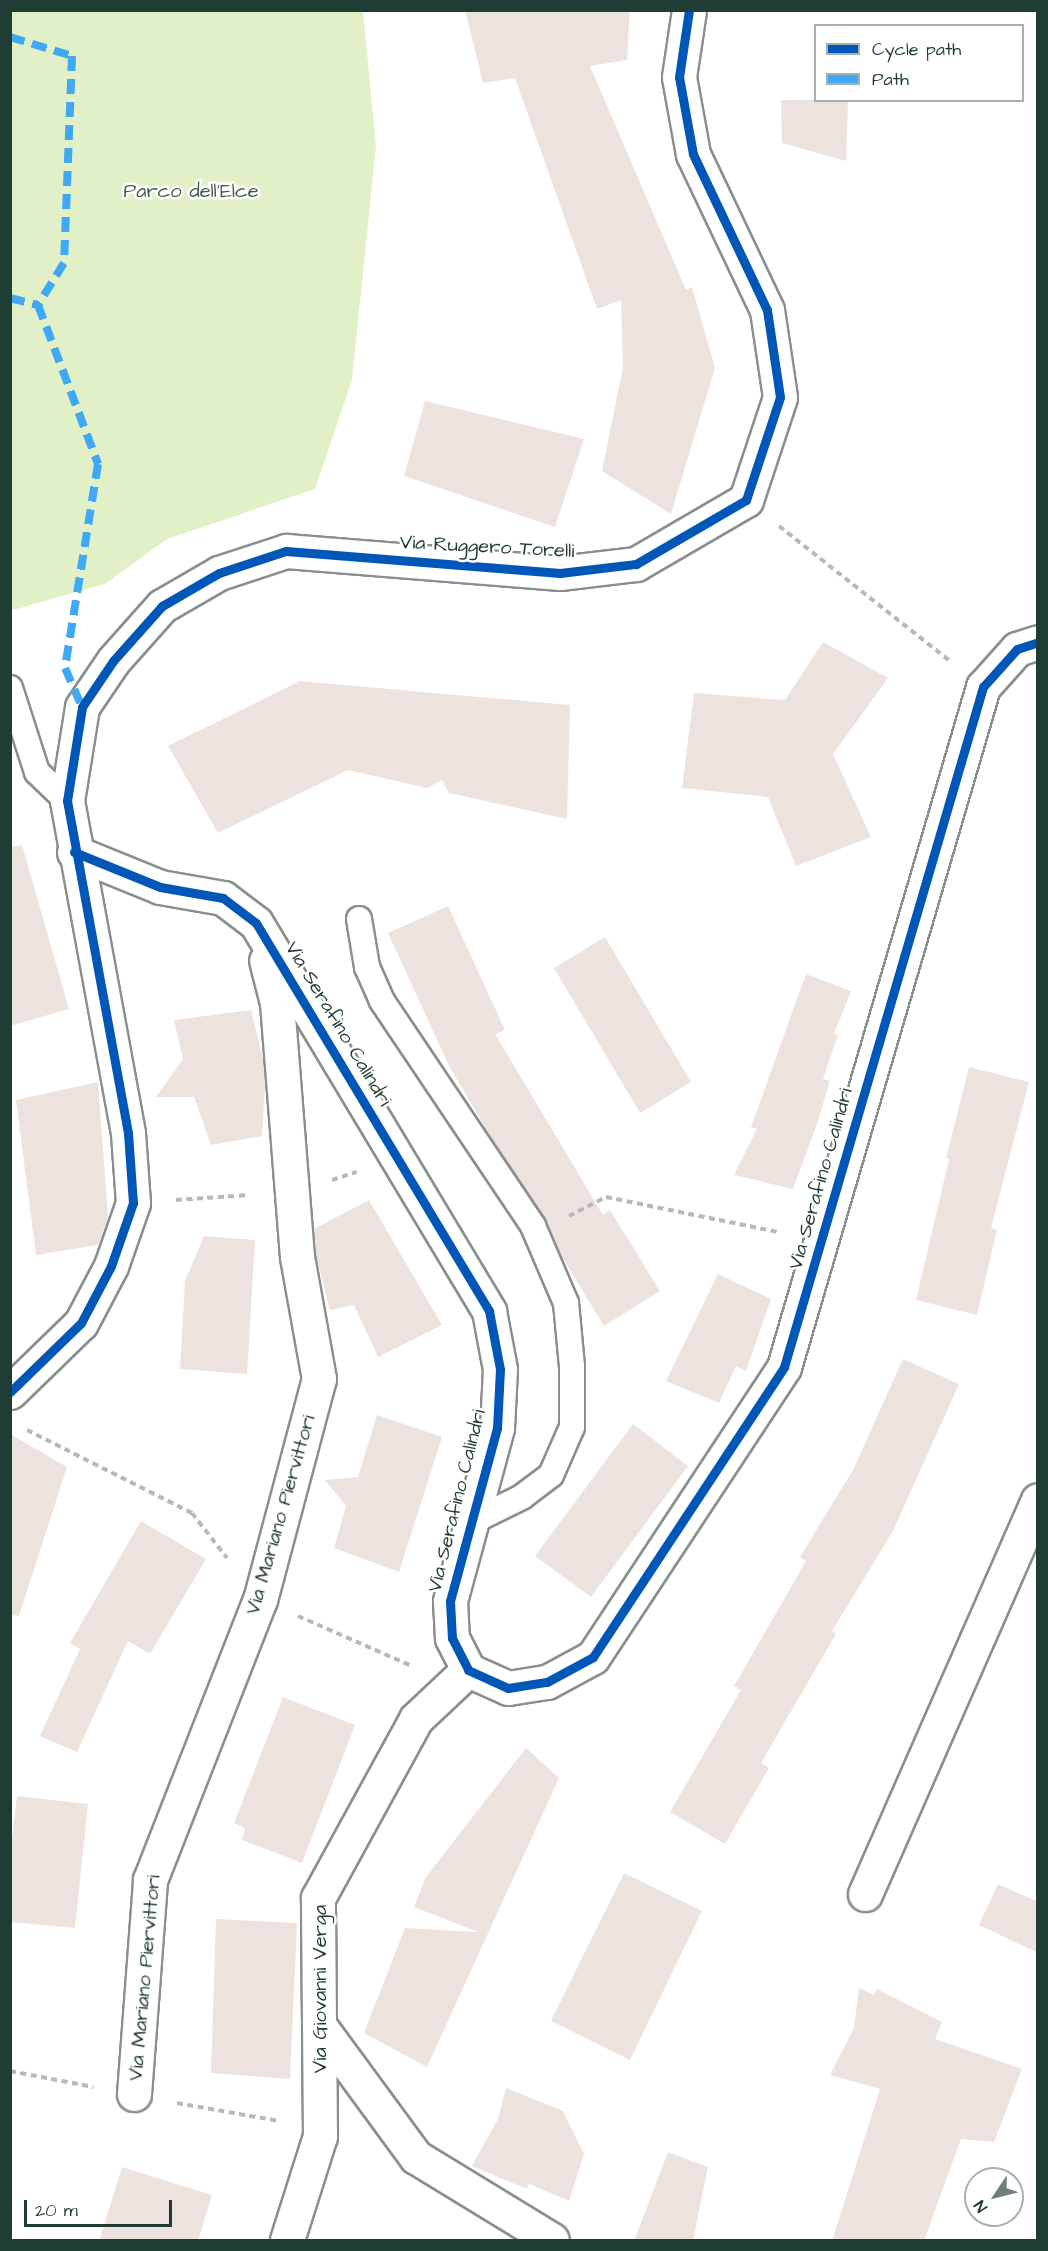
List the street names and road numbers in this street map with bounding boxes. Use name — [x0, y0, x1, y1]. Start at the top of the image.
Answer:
street label: Via Ruggero Torelli — [399, 530, 575, 564]
street label: Via Serafino Calindri — [279, 937, 397, 1111]
street label: Via Serafino Calindri — [784, 1086, 858, 1272]
street label: Via Serafino Calindri — [423, 1407, 491, 1595]
street label: Via Mariano Piervittori — [241, 1412, 321, 1618]
street label: Via Mariano Piervittori — [124, 1874, 166, 2082]
street label: Via Giovanni Verga — [308, 1905, 332, 2073]

